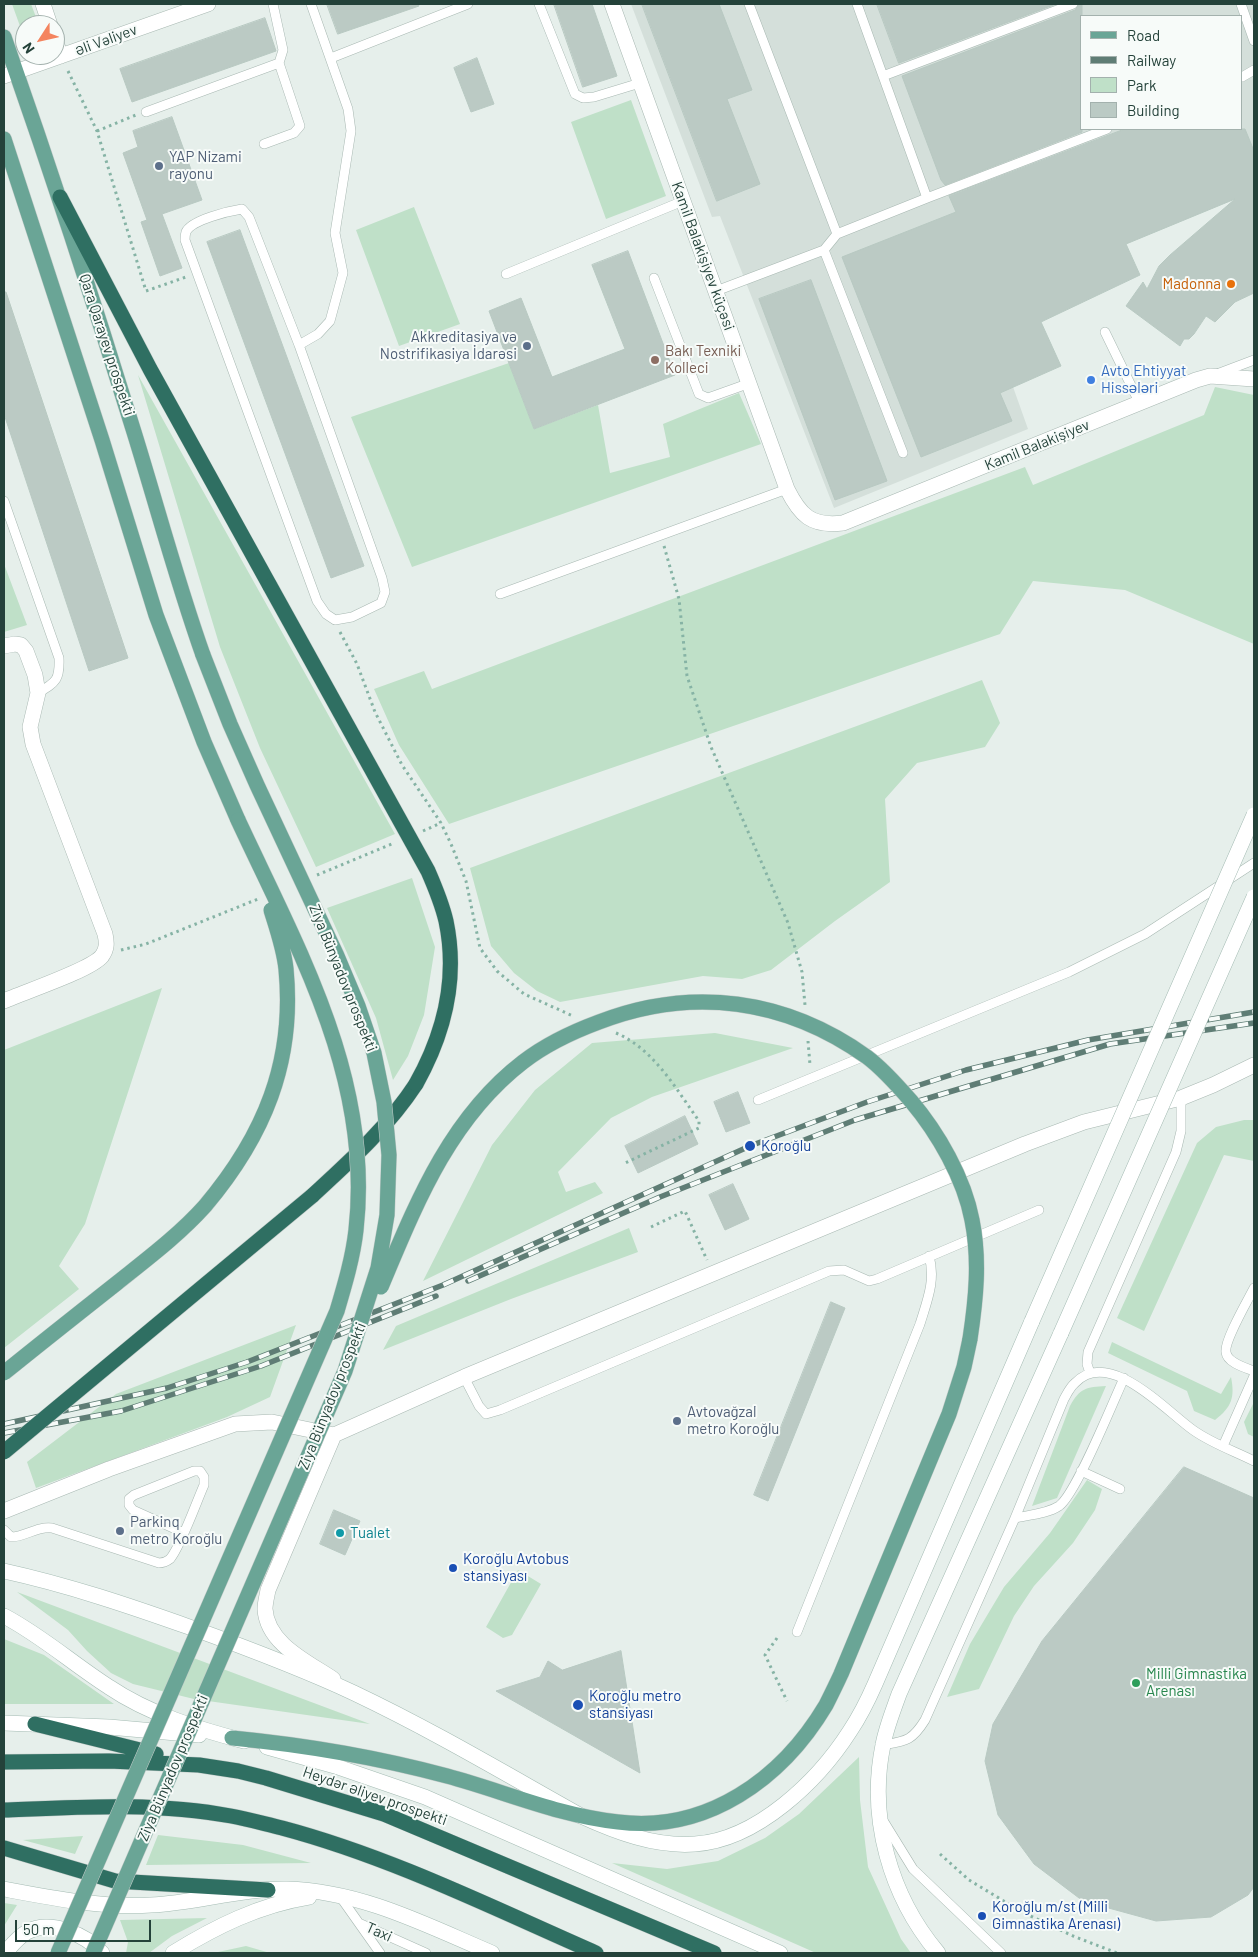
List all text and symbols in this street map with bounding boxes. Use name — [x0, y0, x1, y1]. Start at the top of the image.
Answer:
north arrow — [15, 15, 65, 65]
legend — [1080, 15, 1243, 130]
street label: Əli Vəliyev — [72, 20, 140, 60]
text: Road — [1127, 26, 1160, 44]
text: N — [18, 40, 38, 57]
text: Railway — [1127, 51, 1176, 69]
text: Park — [1127, 76, 1156, 94]
text: Building — [1127, 101, 1180, 119]
place label: YAP Nizami rayonu — [169, 148, 242, 183]
marker: YAP Nizami rayonu — [153, 160, 165, 172]
street label: Kamil Balakişiyev küçəsi — [668, 179, 738, 333]
street label: Qara Qarayev prospekti — [76, 272, 138, 418]
place label: Madonna — [1162, 275, 1221, 293]
marker: Madonna — [1225, 278, 1237, 290]
place label: Akkreditasiya və Nostrifikasiya İdarəsi — [380, 328, 517, 363]
marker: Akkreditasiya və Nostrifikasiya İdarəsi — [521, 340, 533, 352]
place label: Bakı Texniki Kolleci — [665, 342, 741, 377]
marker: Bakı Texniki Kolleci — [649, 354, 661, 366]
place label: Avto Ehtiyyat Hissәlәri — [1101, 362, 1186, 397]
marker: Avto Ehtiyyat Hissәlәri — [1085, 374, 1097, 386]
street label: Kamil Balakişiyev — [982, 416, 1092, 474]
street label: Ziya Bünyadov prospekti — [305, 902, 381, 1054]
place label: Koroğlu — [761, 1137, 811, 1155]
marker: Koroğlu — [743, 1139, 757, 1153]
street label: Ziya Bünyadov prospekti — [294, 1320, 370, 1472]
place label: Avtovağzal metro Koroğlu — [687, 1403, 779, 1438]
marker: Avtovağzal metro Koroğlu — [671, 1415, 683, 1427]
place label: Parkinq metro Koroğlu — [130, 1513, 222, 1548]
place label: Tualet — [350, 1524, 390, 1542]
marker: Parkinq metro Koroğlu — [114, 1525, 126, 1537]
marker: Tualet — [334, 1527, 346, 1539]
place label: Koroğlu Avtobus stansiyası — [463, 1550, 569, 1585]
marker: Koroğlu Avtobus stansiyası — [447, 1562, 459, 1574]
place label: Milli Gimnastika Arenası — [1146, 1665, 1247, 1700]
marker: Milli Gimnastika Arenası — [1130, 1677, 1142, 1689]
place label: Koroğlu metro stansiyası — [589, 1687, 681, 1722]
street label: Ziya Bünyadov prospekti — [134, 1692, 212, 1844]
marker: Koroğlu metro stansiyası — [571, 1698, 585, 1712]
street label: Heydər Əliyev prospekti — [300, 1763, 450, 1829]
place label: Koroğlu m/st (Milli Gimnastika Arenası) — [992, 1898, 1120, 1933]
scale bar — [18, 1910, 154, 1942]
marker: Koroğlu m/st (Milli Gimnastika Arenası) — [976, 1910, 988, 1922]
street label: Taxi — [363, 1918, 395, 1946]
text: 50 m — [23, 1920, 55, 1938]

